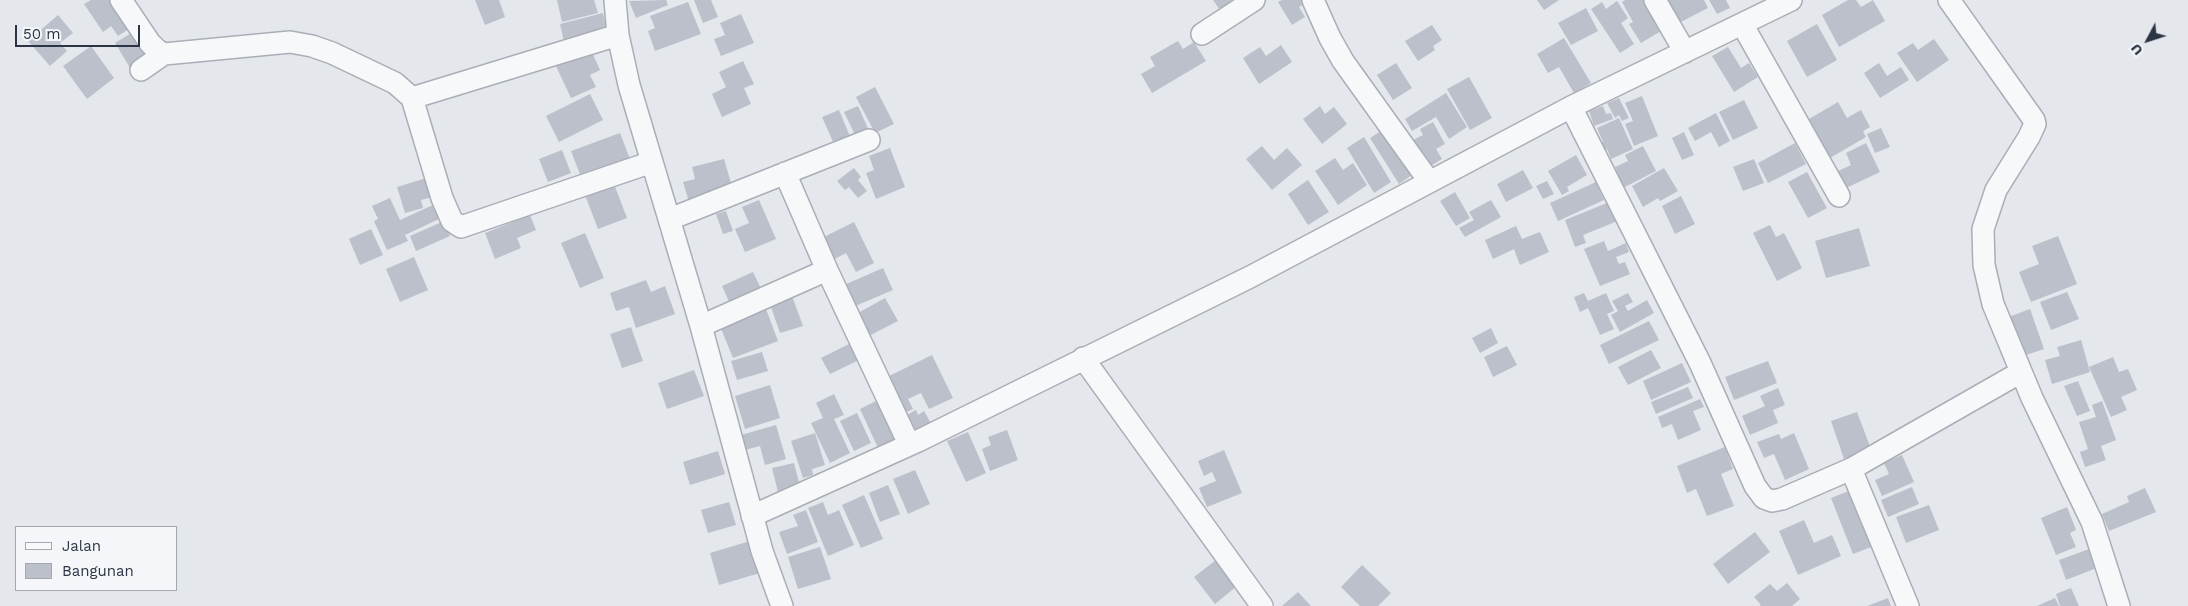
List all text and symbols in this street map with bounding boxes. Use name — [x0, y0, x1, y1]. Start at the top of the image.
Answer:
scale bar — [18, 15, 142, 47]
north arrow — [2123, 15, 2173, 65]
text: 50 m — [23, 25, 60, 43]
text: U — [2127, 41, 2146, 59]
legend — [15, 526, 178, 591]
text: Jalan — [62, 537, 101, 555]
text: Bangunan — [62, 562, 134, 580]

